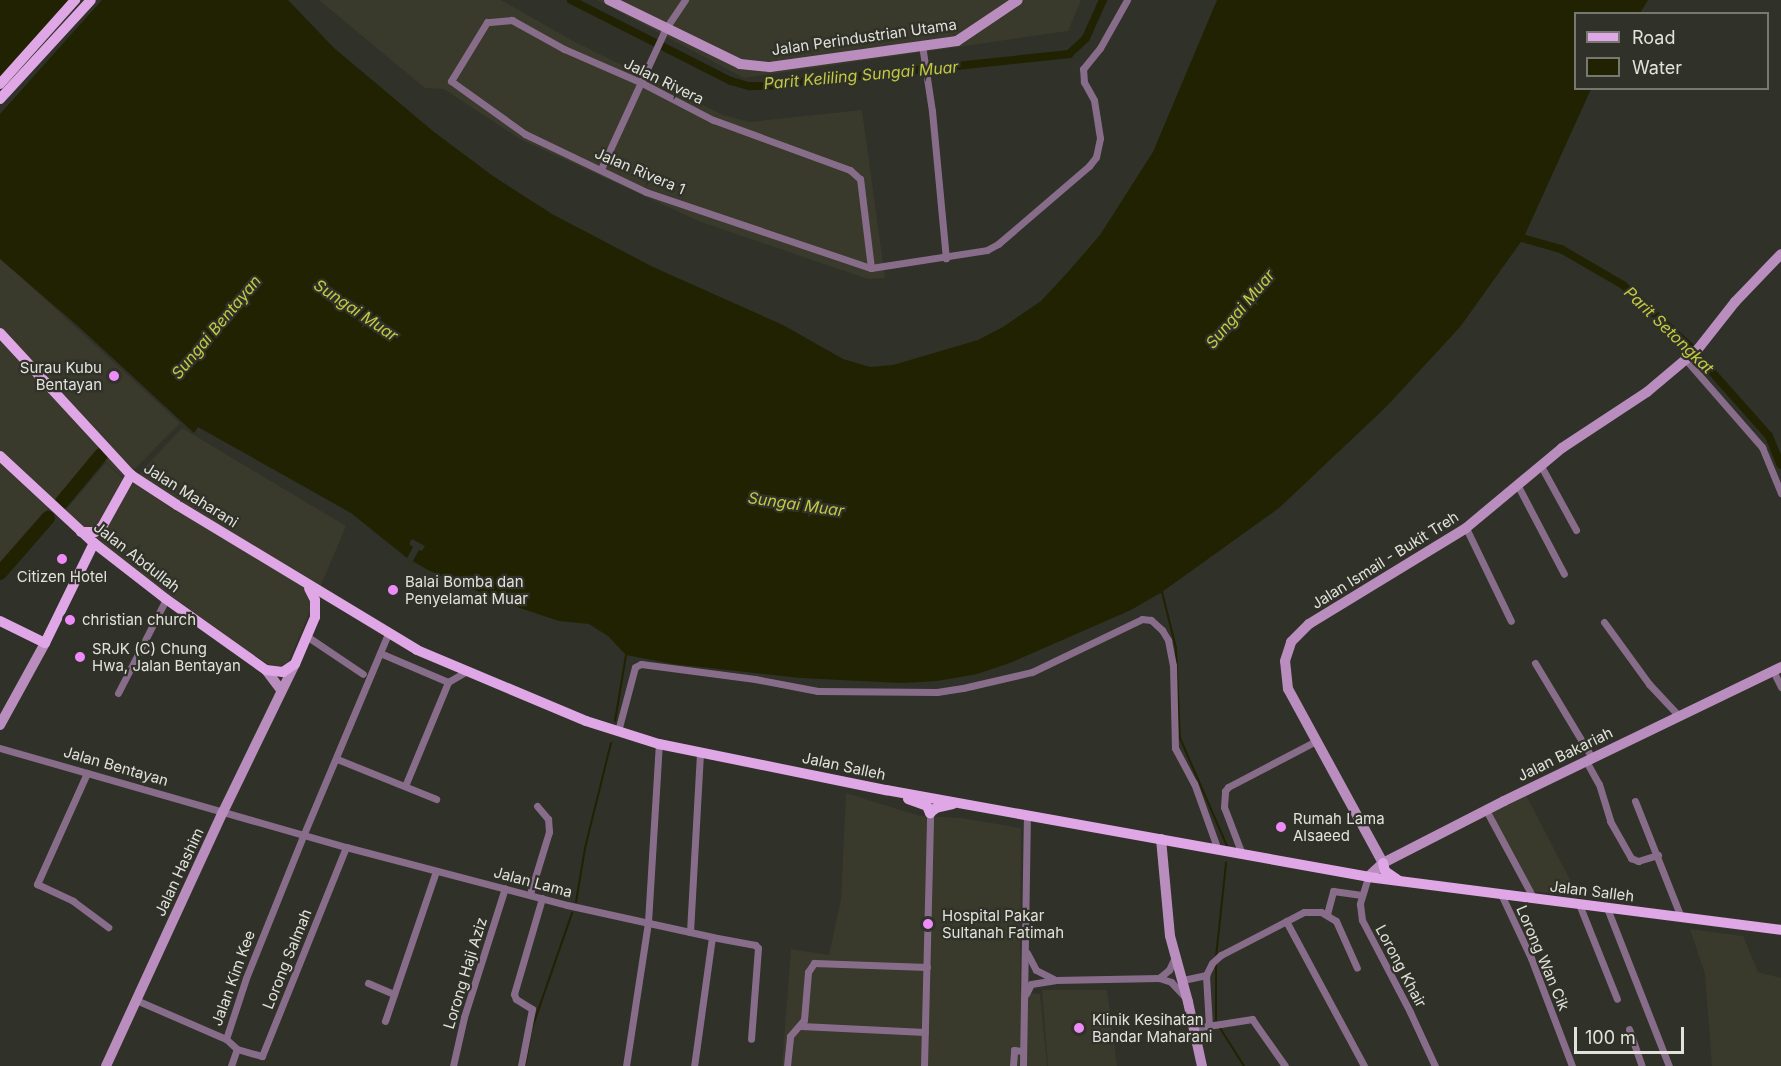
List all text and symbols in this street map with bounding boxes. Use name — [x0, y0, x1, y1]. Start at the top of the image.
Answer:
legend — [1574, 12, 1769, 90]
street label: Jalan Perindustrian Utama — [770, 15, 958, 59]
text: Road — [1632, 27, 1675, 48]
street label: Jalan Rivera — [621, 54, 707, 108]
water label: Parit Keliling Sungai Muar — [763, 57, 959, 93]
text: Water — [1632, 57, 1682, 78]
street label: Jalan Rivera 1 — [592, 144, 688, 198]
water label: Sungai Muar — [1201, 266, 1279, 352]
water label: Sungai Bentayan — [167, 271, 265, 383]
water label: Sungai Muar — [310, 275, 402, 345]
water label: Parit Setongkat — [1620, 283, 1718, 377]
place label: Surau Kubu Bentayan — [20, 358, 102, 393]
marker: Surau Kubu Bentayan — [107, 369, 121, 383]
street label: Jalan Maharani — [140, 459, 242, 531]
water label: Sungai Muar — [747, 488, 845, 520]
street label: Jalan Ismail - Bukit Treh — [1308, 507, 1462, 613]
street label: Jalan Abdullah — [90, 518, 184, 596]
marker: Citizen Hotel — [55, 552, 69, 566]
place label: Citizen Hotel — [17, 568, 107, 586]
place label: Balai Bomba dan Penyelamat Muar — [405, 572, 528, 607]
marker: Balai Bomba dan Penyelamat Muar — [386, 583, 400, 597]
place label: christian church — [82, 611, 196, 629]
marker: christian church — [63, 613, 77, 627]
place label: SRJK (C) Chung Hwa, Jalan Bentayan — [92, 639, 241, 674]
marker: SRJK (C) Chung Hwa, Jalan Bentayan — [73, 650, 87, 664]
street label: Jalan Bakariah — [1514, 723, 1616, 785]
street label: Jalan Bentayan — [61, 742, 171, 790]
street label: Jalan Salleh — [801, 748, 887, 784]
place label: Rumah Lama Alsaeed — [1293, 809, 1385, 844]
marker: Rumah Lama Alsaeed — [1274, 820, 1288, 834]
street label: Jalan Hashim — [151, 825, 207, 919]
street label: Jalan Lama — [492, 863, 574, 901]
street label: Jalan Salleh — [1549, 877, 1635, 905]
street label: Lorong Wan Cik — [1513, 903, 1573, 1013]
street label: Lorong Salmah — [259, 906, 315, 1012]
place label: Hospital Pakar Sultanah Fatimah — [942, 906, 1064, 941]
street label: Lorong Haji Aziz — [439, 915, 491, 1031]
marker: Hospital Pakar Sultanah Fatimah — [919, 915, 937, 933]
street label: Lorong Khair — [1372, 922, 1430, 1010]
street label: Jalan Kim Kee — [207, 928, 259, 1028]
place label: Klinik Kesihatan Bandar Maharani — [1092, 1010, 1212, 1045]
scale bar — [1577, 1015, 1686, 1053]
marker: Klinik Kesihatan Bandar Maharani — [1070, 1019, 1088, 1037]
text: 100 m — [1585, 1027, 1636, 1048]

